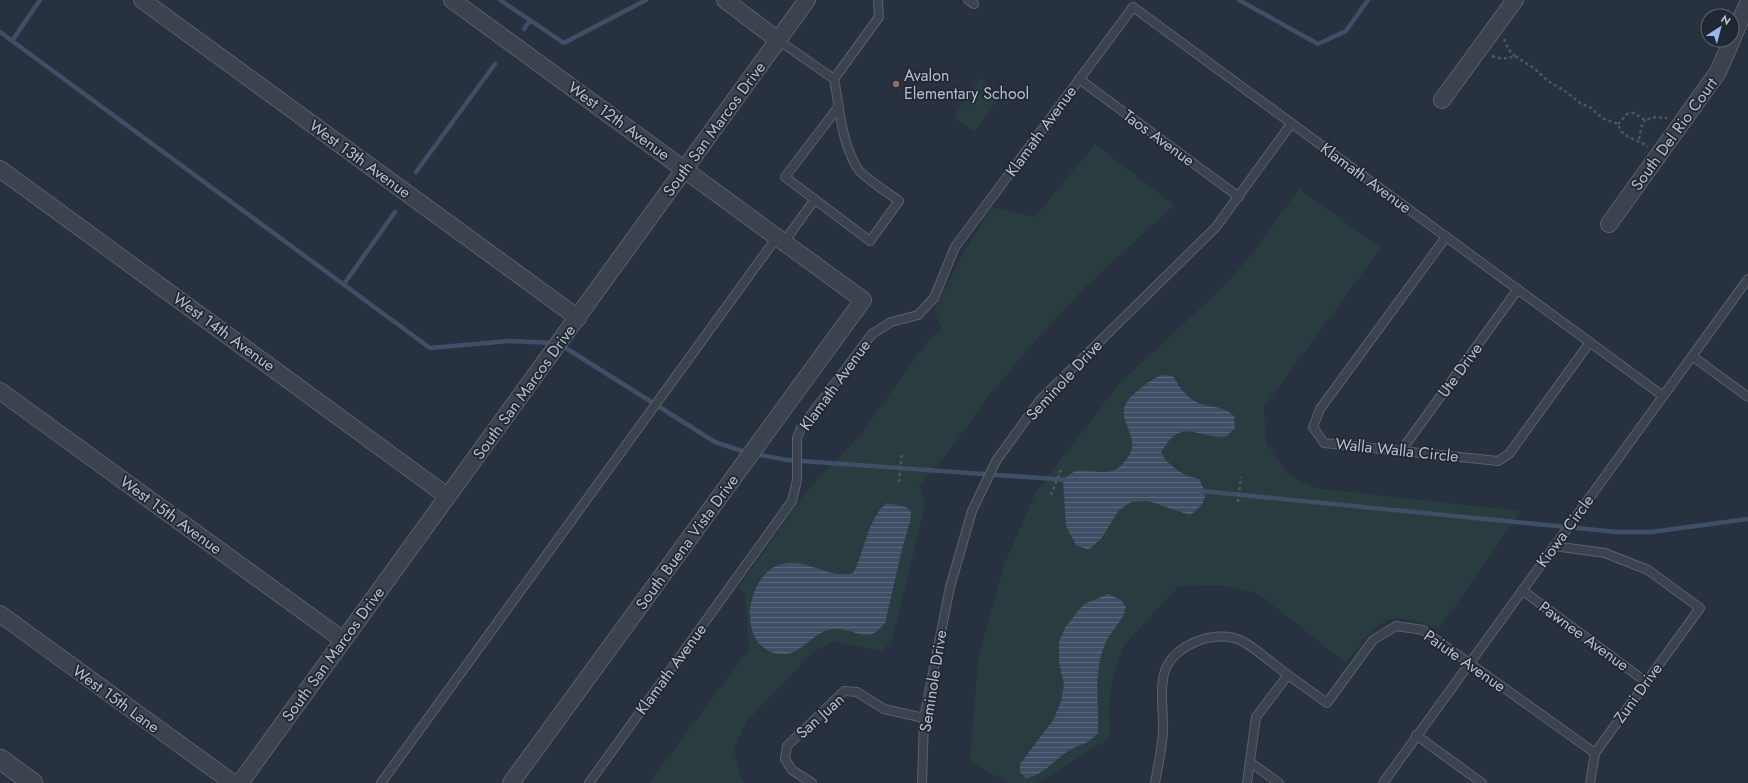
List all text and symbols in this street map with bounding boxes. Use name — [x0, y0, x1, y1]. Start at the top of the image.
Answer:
north arrow — [1700, 8, 1740, 48]
text: N — [1718, 11, 1734, 29]
street label: South San Marcos Drive — [657, 57, 771, 201]
place label: Avalon Elementary School — [904, 64, 1029, 105]
street label: South Del Rio Court — [1625, 73, 1723, 195]
street label: West 12th Avenue — [563, 76, 675, 166]
marker: Avalon Elementary School — [891, 79, 901, 89]
street label: Klamath Avenue — [1000, 81, 1082, 181]
street label: Taos Avenue — [1119, 104, 1199, 172]
street label: West 13th Avenue — [304, 114, 416, 204]
street label: Klamath Avenue — [1316, 137, 1416, 219]
street label: West 14th Avenue — [168, 287, 280, 377]
street label: South San Marcos Drive — [467, 320, 581, 464]
street label: Seminole Drive — [1020, 334, 1108, 426]
street label: Klamath Avenue — [794, 335, 876, 435]
street label: Ute Drive — [1432, 338, 1488, 402]
street label: Walla Walla Circle — [1334, 432, 1460, 468]
street label: West 15th Avenue — [115, 470, 227, 560]
street label: South Buena Vista Drive — [630, 470, 744, 614]
street label: Kiowa Circle — [1531, 490, 1599, 572]
street label: South San Marcos Drive — [276, 582, 390, 726]
street label: Pawnee Avenue — [1534, 595, 1634, 677]
street label: Klamath Avenue — [630, 619, 712, 719]
street label: Paiute Avenue — [1419, 624, 1511, 698]
street label: Seminole Drive — [914, 628, 952, 734]
street label: Zuni Drive — [1608, 658, 1668, 728]
street label: West 15th Lane — [68, 660, 164, 738]
street label: San Juan — [791, 688, 849, 744]

